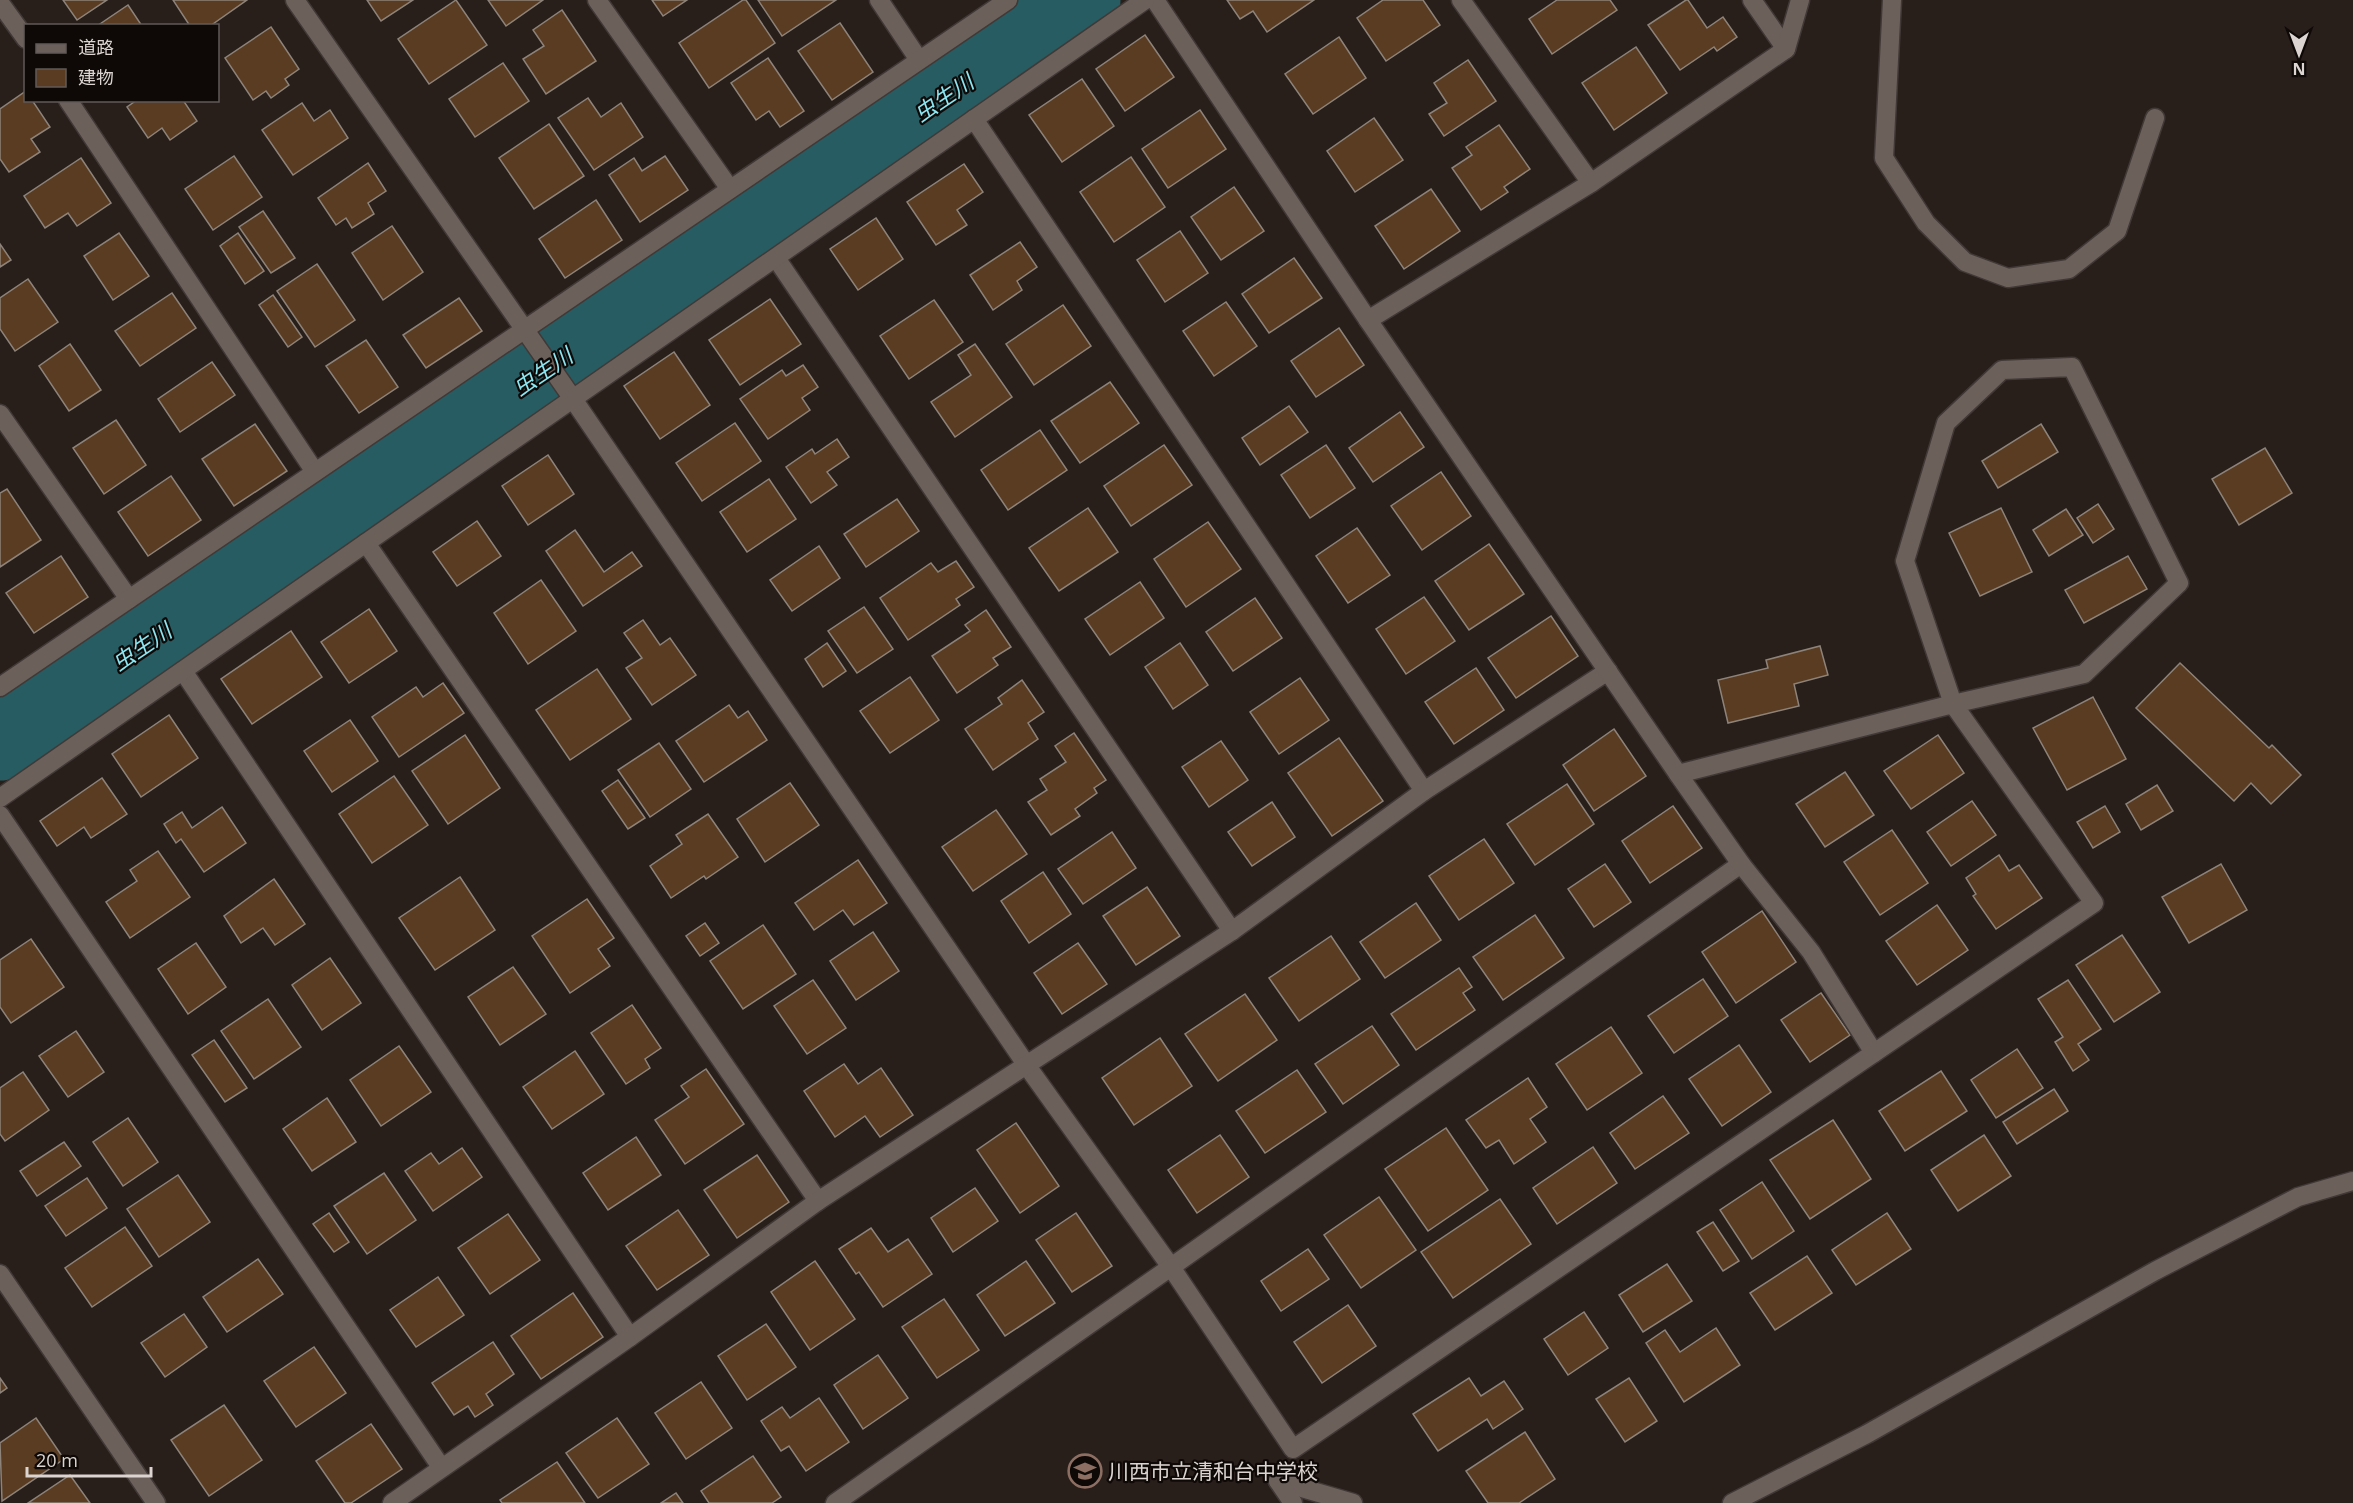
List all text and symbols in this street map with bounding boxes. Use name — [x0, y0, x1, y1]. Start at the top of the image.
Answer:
legend — [24, 24, 219, 102]
north arrow — [2269, 24, 2329, 84]
text: 道路 — [78, 35, 114, 59]
text: N — [2292, 58, 2306, 80]
text: 建物 — [78, 65, 114, 89]
water label: 虫生川 — [907, 65, 980, 128]
water label: 虫生川 — [506, 339, 579, 402]
water label: 虫生川 — [105, 614, 178, 677]
scale bar — [27, 1440, 152, 1478]
text: 20 m — [36, 1448, 78, 1472]
school or university icon: 川西市立清和台中学校 — [1067, 1453, 1103, 1489]
place label: 川西市立清和台中学校 — [1108, 1457, 1318, 1485]

